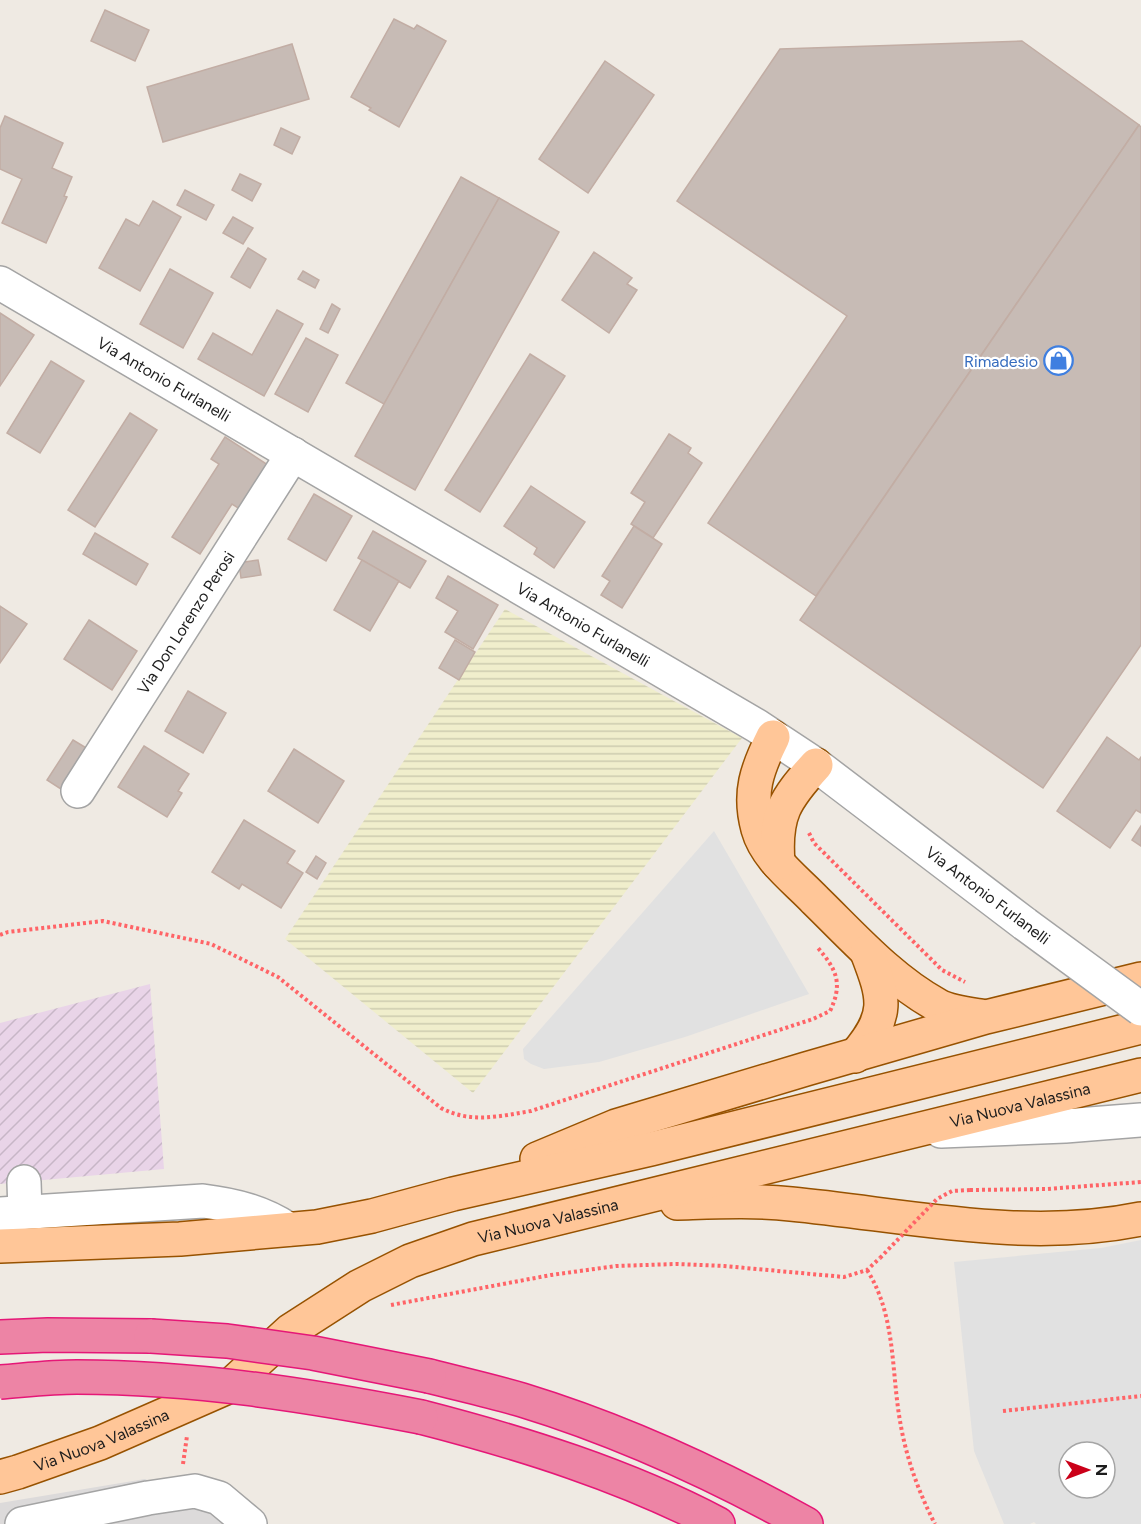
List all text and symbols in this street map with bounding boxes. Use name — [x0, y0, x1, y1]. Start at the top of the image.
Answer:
street label: Via Antonio Furlanelli — [94, 333, 234, 426]
shop icon: Rimadesio — [1043, 345, 1075, 377]
place label: Rimadesio — [964, 352, 1038, 371]
street label: Via Don Lorenzo Perosi — [133, 548, 239, 698]
street label: Via Antonio Furlanelli — [513, 579, 653, 671]
street label: Via Antonio Furlanelli — [922, 842, 1054, 948]
street label: Via Nuova Valassina — [948, 1079, 1092, 1132]
street label: Via Nuova Valassina — [476, 1195, 620, 1247]
street label: Via Nuova Valassina — [31, 1405, 172, 1476]
north arrow — [1057, 1440, 1117, 1500]
text: N — [1092, 1464, 1111, 1476]

